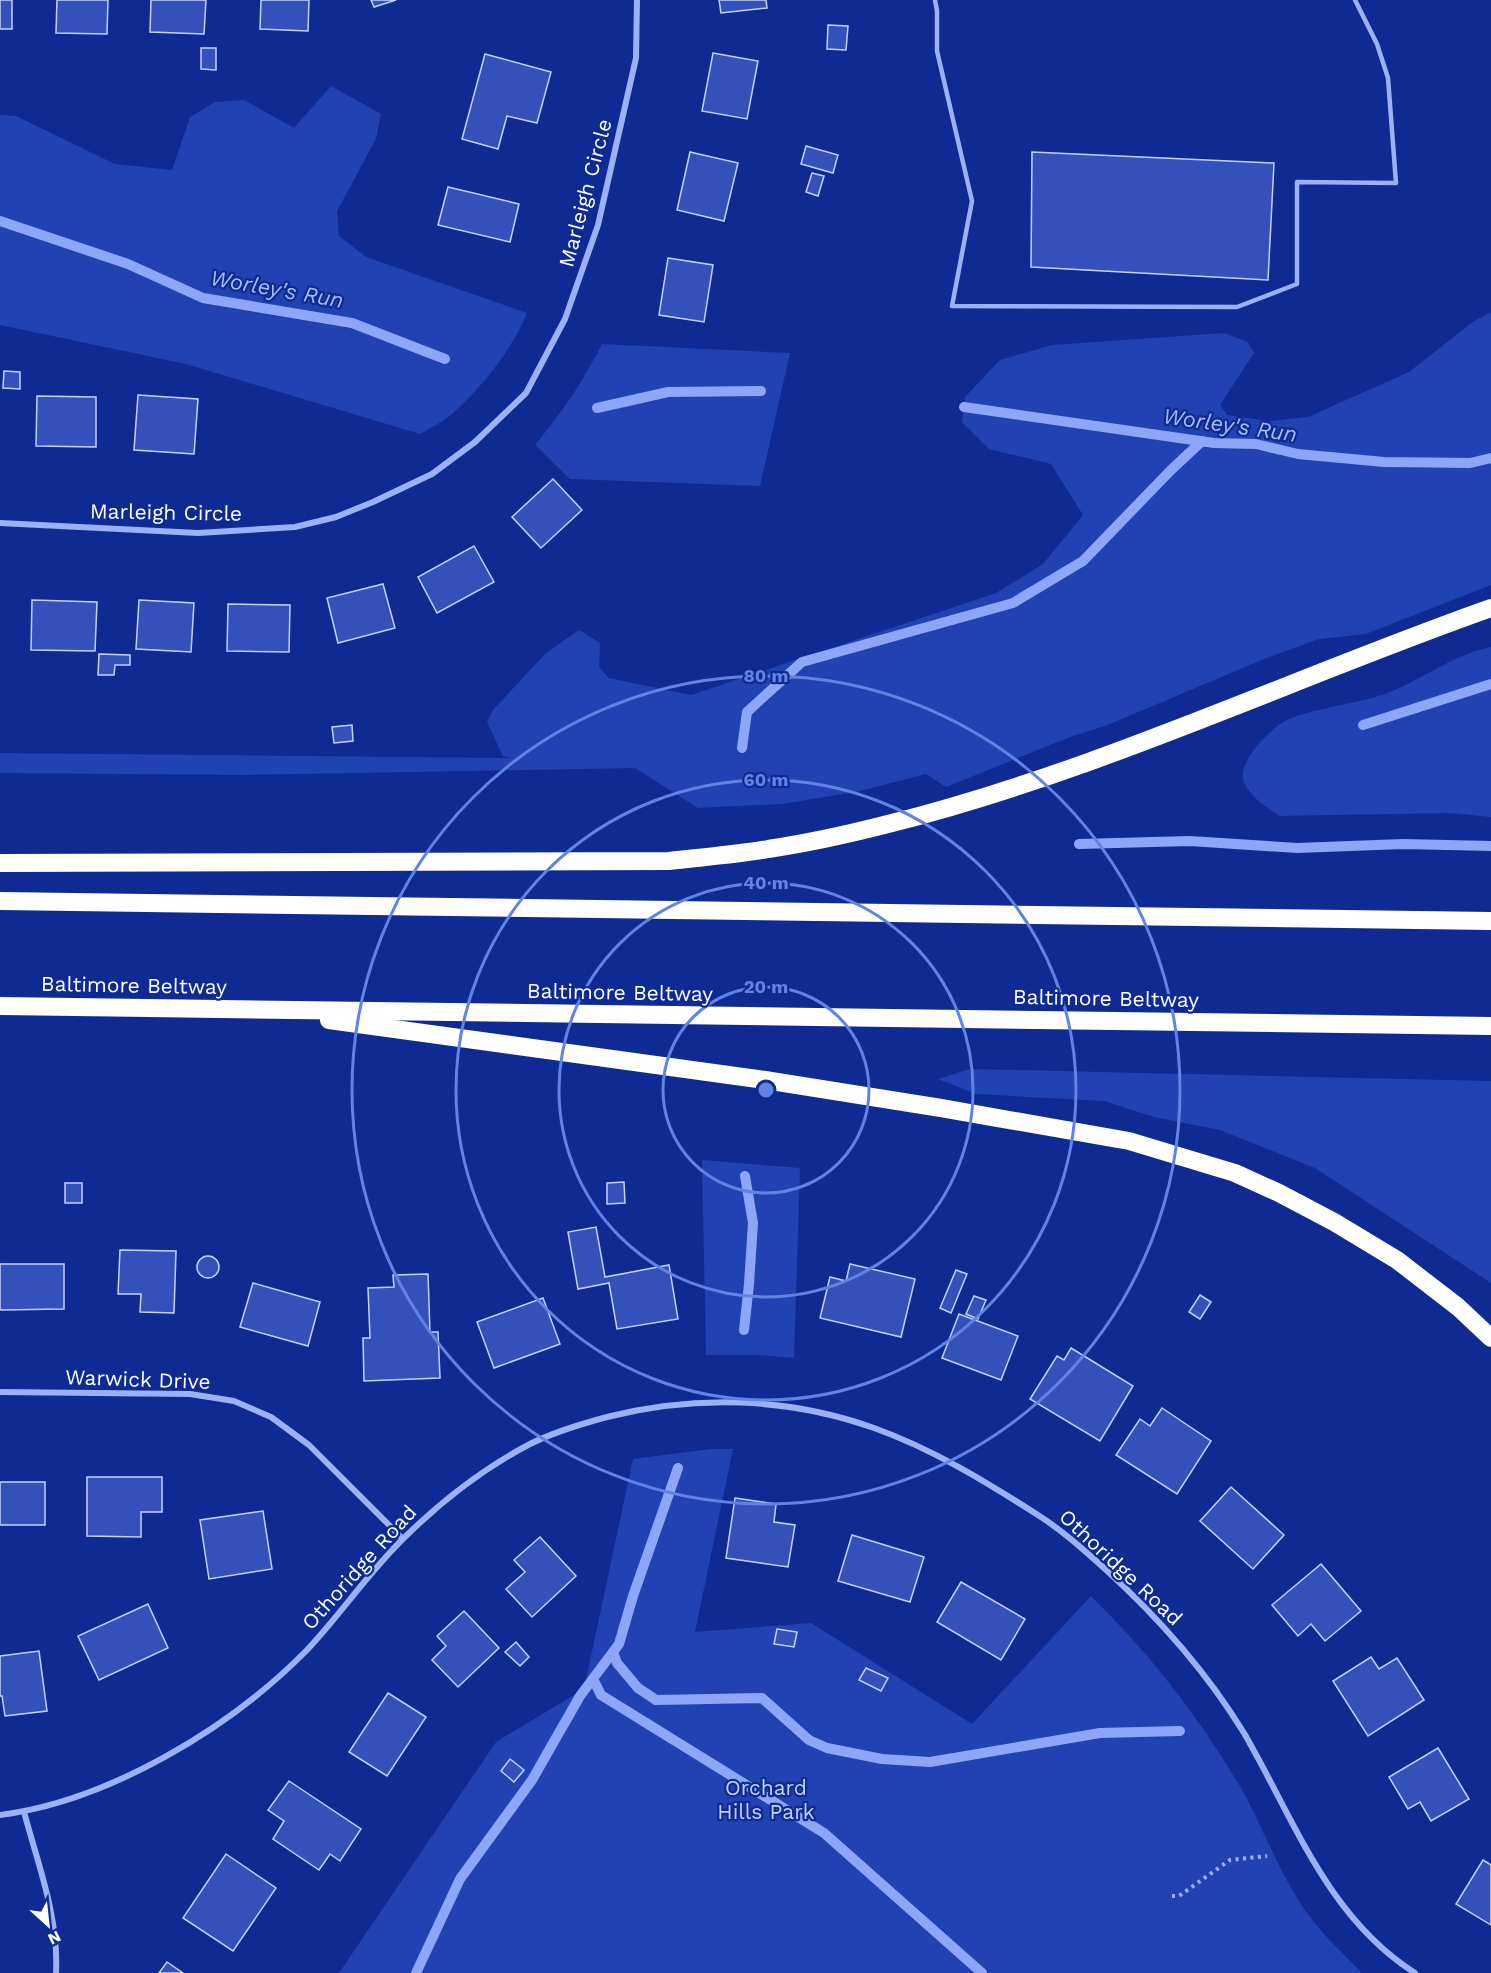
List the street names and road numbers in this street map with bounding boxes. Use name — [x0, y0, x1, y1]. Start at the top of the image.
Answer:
street label: Marleigh Circle — [553, 116, 617, 270]
street label: Marleigh Circle — [90, 498, 242, 526]
street label: Baltimore Beltway — [41, 971, 227, 999]
street label: Baltimore Beltway — [527, 978, 713, 1006]
street label: Baltimore Beltway — [1013, 984, 1199, 1012]
street label: Warwick Drive — [65, 1364, 211, 1394]
street label: Othoridge Road — [296, 1500, 422, 1634]
street label: Othoridge Road — [1054, 1504, 1188, 1630]

